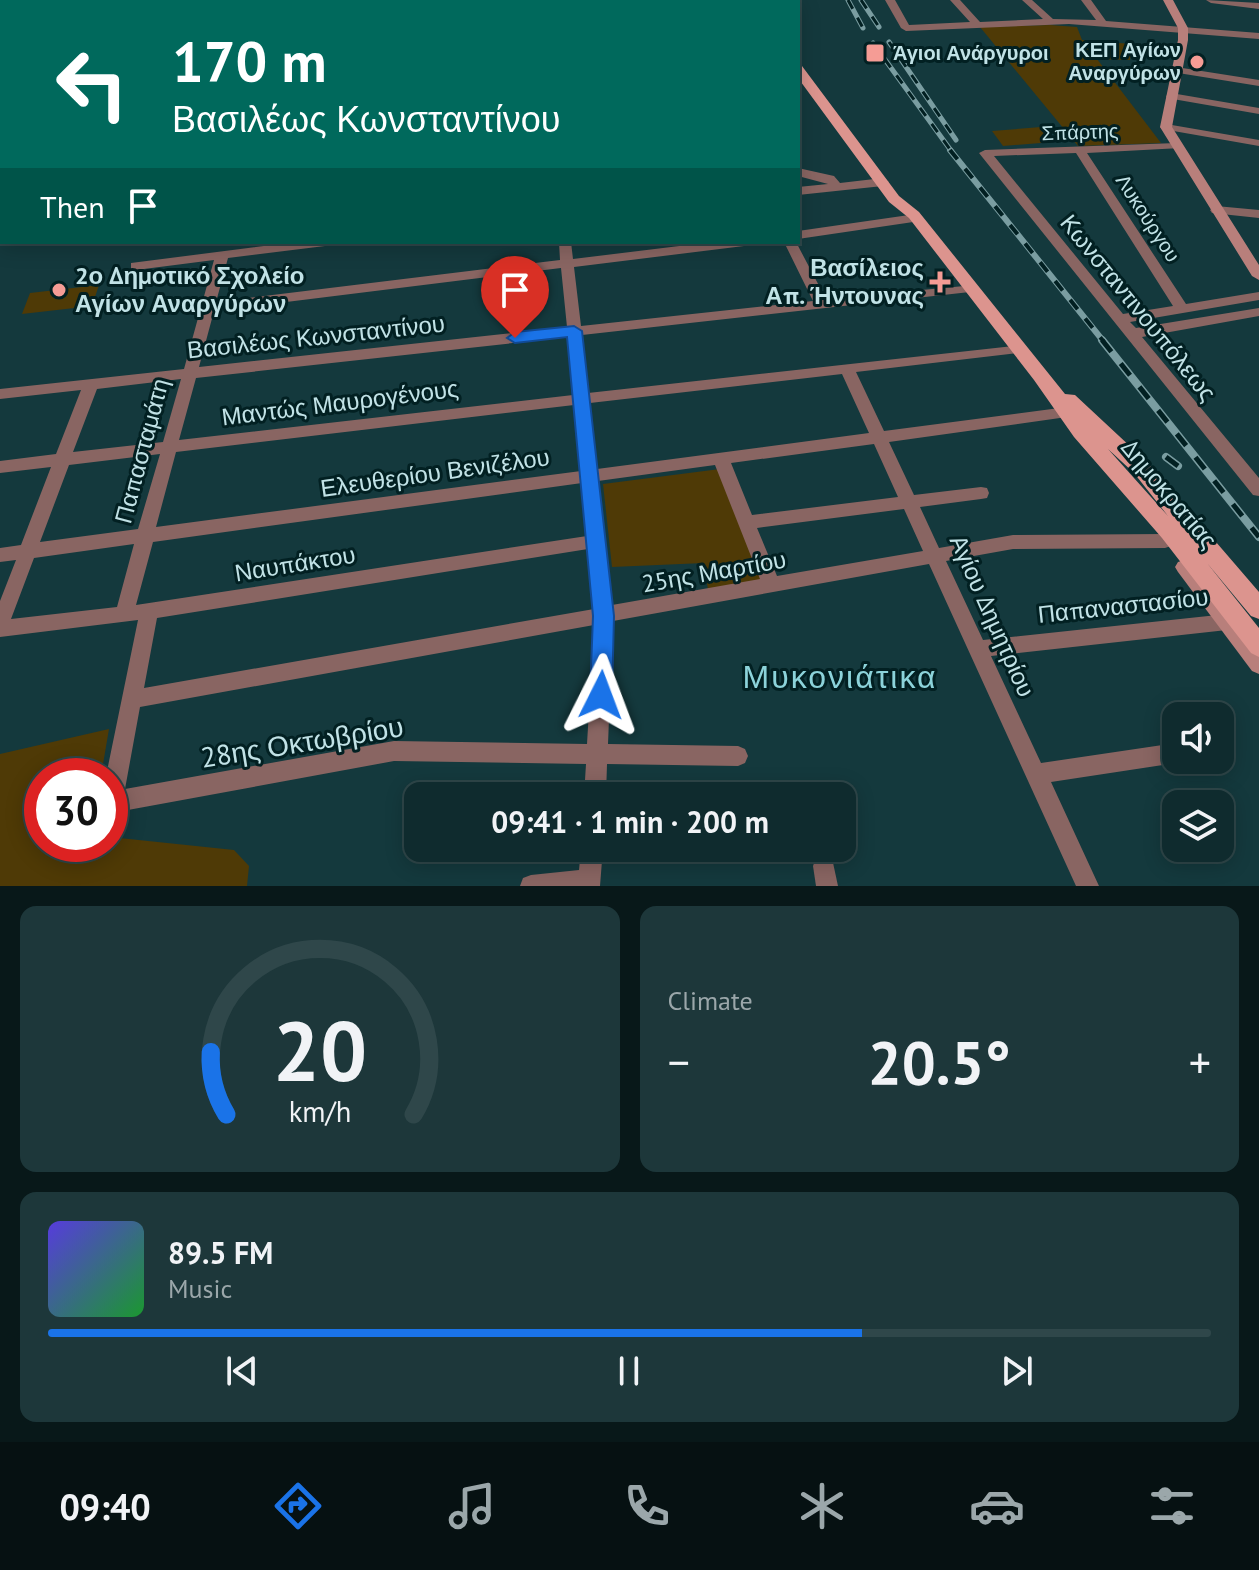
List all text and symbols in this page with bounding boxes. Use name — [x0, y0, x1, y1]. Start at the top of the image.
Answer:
text: 170 m — [172, 25, 327, 97]
icon: left — [40, 32, 144, 136]
place label: ΚΕΠ Αγίων Αναργύρων — [1068, 37, 1181, 86]
place label: Άγιοι Ανάργυροι — [893, 40, 1049, 66]
marker: Άγιοι Ανάργυροι — [864, 42, 886, 64]
marker: ΚΕΠ Αγίων Αναργύρων — [1188, 53, 1206, 71]
text: Βασιλέως Κωνσταντίνου — [172, 95, 561, 142]
street label: Σπάρτης — [1041, 118, 1119, 146]
street label: Λυκούργου — [1110, 169, 1186, 267]
icon: arrive — [121, 184, 165, 228]
text: Then — [40, 187, 105, 226]
street label: Κωνσταντινουπόλεως — [1054, 208, 1223, 407]
place label: Βασίλειος Απ. Ήντουνας — [765, 252, 924, 311]
pin — [481, 256, 549, 338]
place label: 2ο Δημοτικό Σχολείο Αγίων Αναργύρων — [75, 260, 304, 319]
icon: arrive — [493, 268, 537, 312]
marker: Βασίλειος Απ. Ήντουνας — [931, 273, 949, 291]
marker: 2ο Δημοτικό Σχολείο Αγίων Αναργύρων — [50, 281, 68, 299]
street label: Βασιλέως Κωνσταντίνου — [186, 308, 446, 365]
street label: Μαντώς Μαυρογένους — [220, 373, 460, 432]
street label: Παπασταμάτη — [107, 375, 176, 527]
street label: Δημοκρατίας — [1115, 433, 1224, 555]
street label: Ελευθερίου Βενιζέλου — [318, 441, 552, 504]
street label: Αγίου Δημητρίου — [943, 530, 1042, 702]
street label: Ναυπάκτου — [232, 539, 357, 588]
street label: 25ης Μαρτίου — [639, 544, 788, 599]
street label: Παπαναστασίου — [1036, 581, 1210, 630]
position arrow — [559, 653, 643, 737]
district label: Μυκονιάτικα — [742, 655, 938, 697]
map controls — [1162, 702, 1234, 862]
button: sound — [1162, 702, 1234, 774]
street label: 28ης Οκτωβρίου — [198, 707, 406, 776]
speed limit sign: 30 — [24, 758, 128, 862]
button: layers — [1162, 790, 1234, 862]
text: 09:41 · 1 min · 200 m — [491, 802, 769, 841]
text: Climate — [668, 984, 753, 1017]
text: 20 — [273, 996, 367, 1104]
text: 20.5° — [868, 1023, 1011, 1101]
text: − — [668, 1033, 690, 1090]
text: + — [1189, 1033, 1211, 1090]
text: km/h — [288, 1093, 351, 1130]
text: 89.5 FM — [168, 1233, 273, 1272]
text: Music — [168, 1272, 232, 1305]
icon: previous — [220, 1349, 264, 1393]
icon: pause — [607, 1349, 651, 1393]
icon: next — [995, 1349, 1039, 1393]
icon: directions — [270, 1478, 326, 1534]
icon: music — [444, 1478, 500, 1534]
icon: phone — [619, 1478, 675, 1534]
icon: climate — [794, 1478, 850, 1534]
icon: car — [969, 1478, 1025, 1534]
icon: filters — [1144, 1478, 1200, 1534]
text: 09:40 — [59, 1483, 151, 1530]

